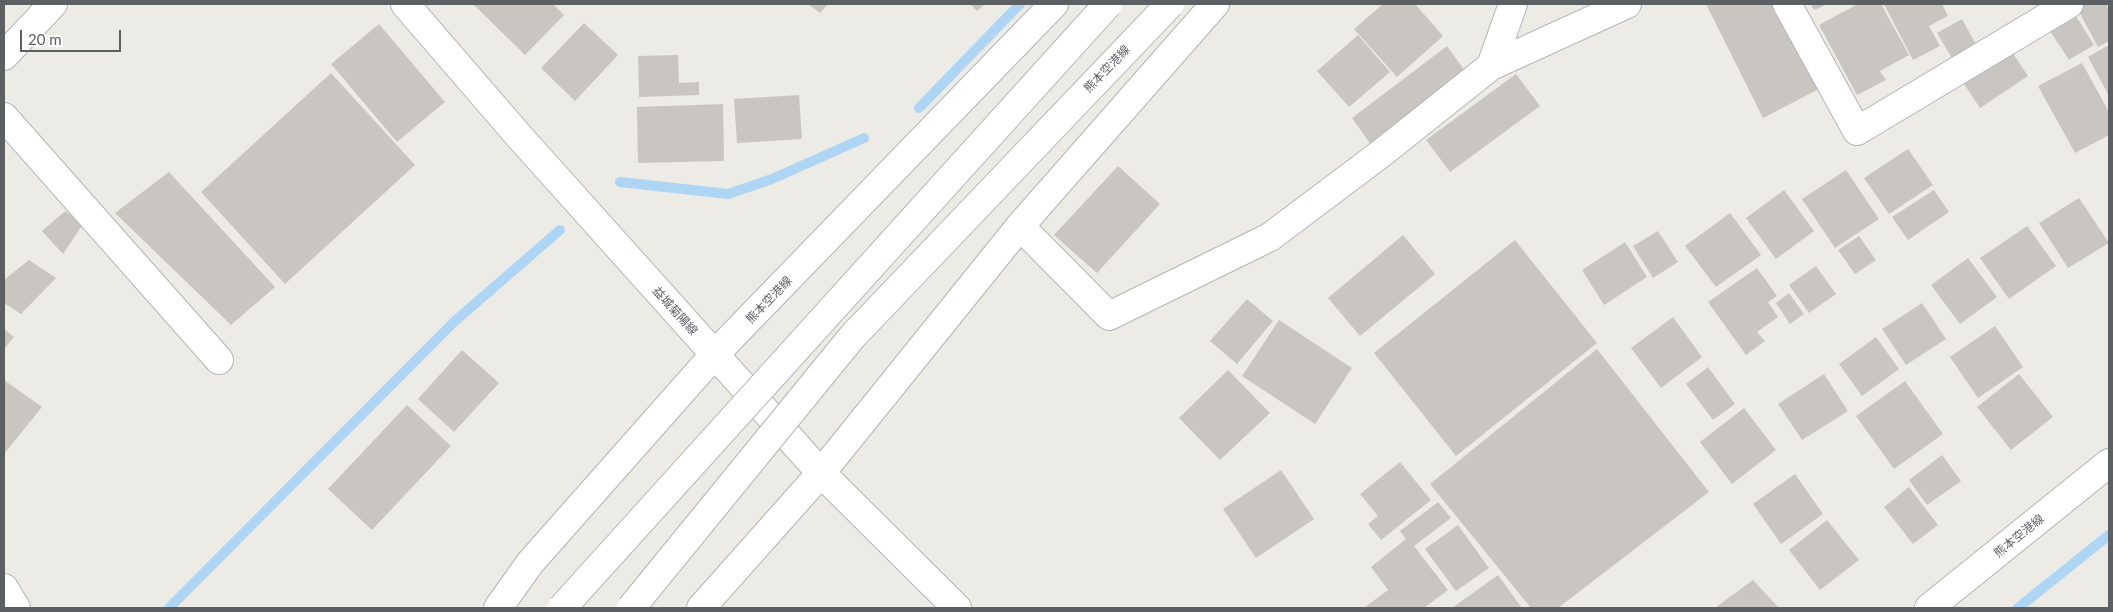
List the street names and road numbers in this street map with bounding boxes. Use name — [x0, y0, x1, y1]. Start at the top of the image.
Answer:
street label: 熊本空港線 — [1081, 42, 1133, 96]
street label: 熊本空港線 — [743, 273, 795, 327]
street label: 益城菊陽線 — [650, 284, 700, 338]
street label: 熊本空港線 — [1991, 512, 2047, 560]

